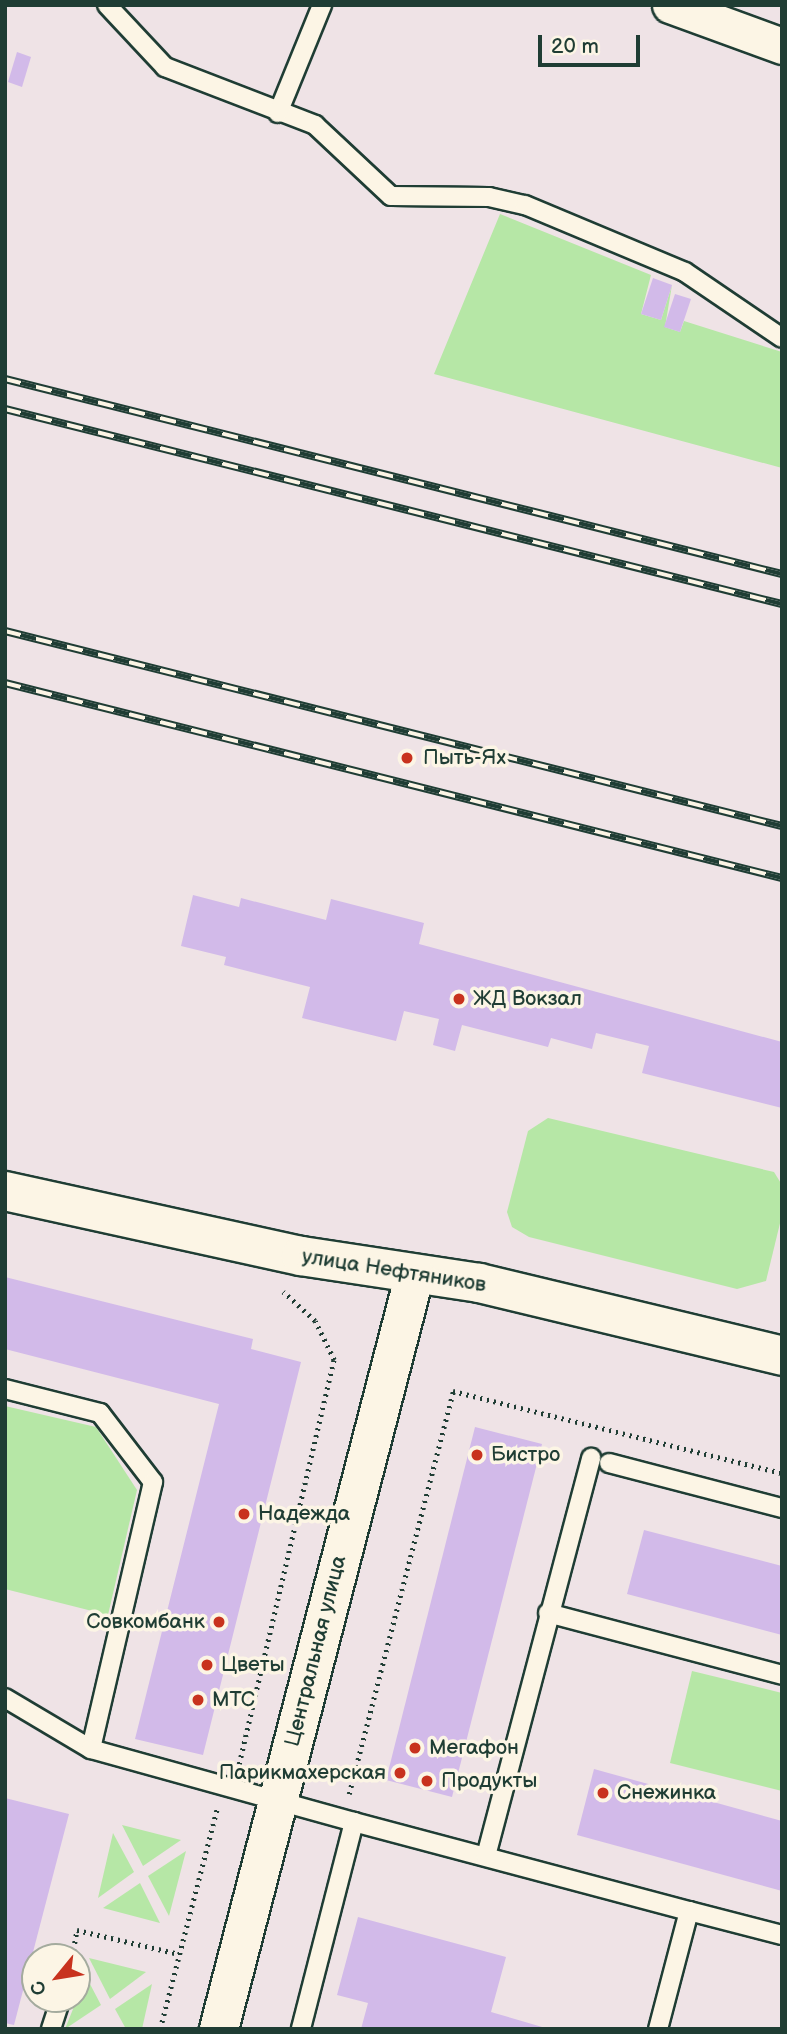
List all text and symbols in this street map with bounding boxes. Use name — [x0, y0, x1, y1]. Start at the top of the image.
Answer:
scale bar — [542, 21, 644, 65]
text: 20 m — [551, 34, 599, 59]
place label: Пыть-Ях — [423, 745, 506, 771]
marker: Пыть-Ях — [397, 748, 417, 768]
place label: ЖД Вокзал — [473, 986, 582, 1012]
marker: ЖД Вокзал — [451, 991, 467, 1007]
street label: улица Нефтяников — [300, 1244, 488, 1298]
place label: Бистро — [491, 1442, 560, 1468]
marker: Бистро — [469, 1447, 485, 1463]
place label: Надежда — [258, 1501, 350, 1527]
marker: Надежда — [236, 1506, 252, 1522]
street label: Центральная улица — [280, 1553, 352, 1749]
place label: Совкомбанк — [86, 1609, 205, 1635]
marker: Совкомбанк — [211, 1614, 227, 1630]
place label: Цветы — [221, 1652, 285, 1678]
marker: Цветы — [199, 1657, 215, 1673]
place label: МТС — [212, 1687, 255, 1713]
marker: МТС — [190, 1692, 206, 1708]
place label: Мегафон — [429, 1735, 519, 1761]
marker: Мегафон — [407, 1740, 423, 1756]
place label: Парикмахерская — [219, 1760, 386, 1786]
marker: Парикмахерская — [392, 1765, 408, 1781]
place label: Продукты — [441, 1768, 537, 1794]
marker: Продукты — [419, 1773, 435, 1789]
place label: Снежинка — [617, 1780, 716, 1806]
marker: Снежинка — [595, 1785, 611, 1801]
north arrow — [21, 1943, 91, 2013]
text: С — [26, 1976, 52, 1999]

